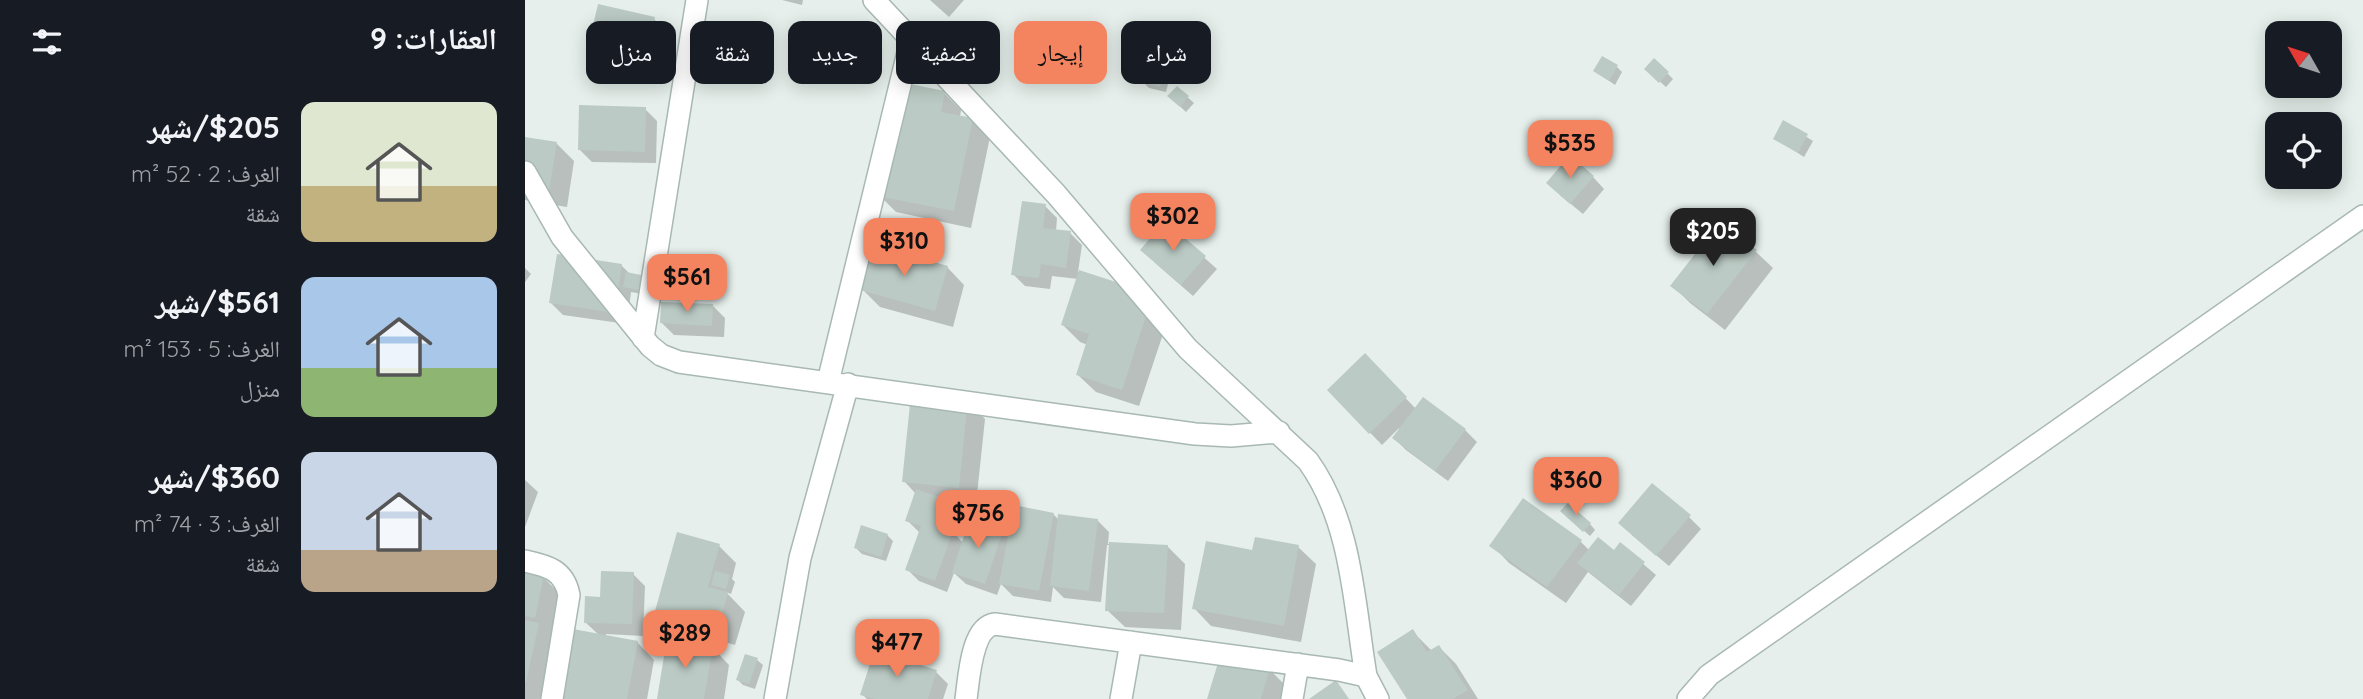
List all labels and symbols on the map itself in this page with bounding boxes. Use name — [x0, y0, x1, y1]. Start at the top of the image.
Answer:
north arrow — [2265, 21, 2341, 98]
pin: $535 — [1529, 120, 1611, 180]
pin: $302 — [1132, 194, 1214, 253]
pin: $205 — [1672, 208, 1754, 268]
pin: $310 — [863, 218, 945, 278]
pin: $561 — [646, 254, 728, 314]
pin: $360 — [1535, 458, 1617, 517]
pin: $756 — [937, 490, 1019, 550]
pin: $289 — [644, 610, 726, 670]
pin: $477 — [856, 620, 938, 679]

